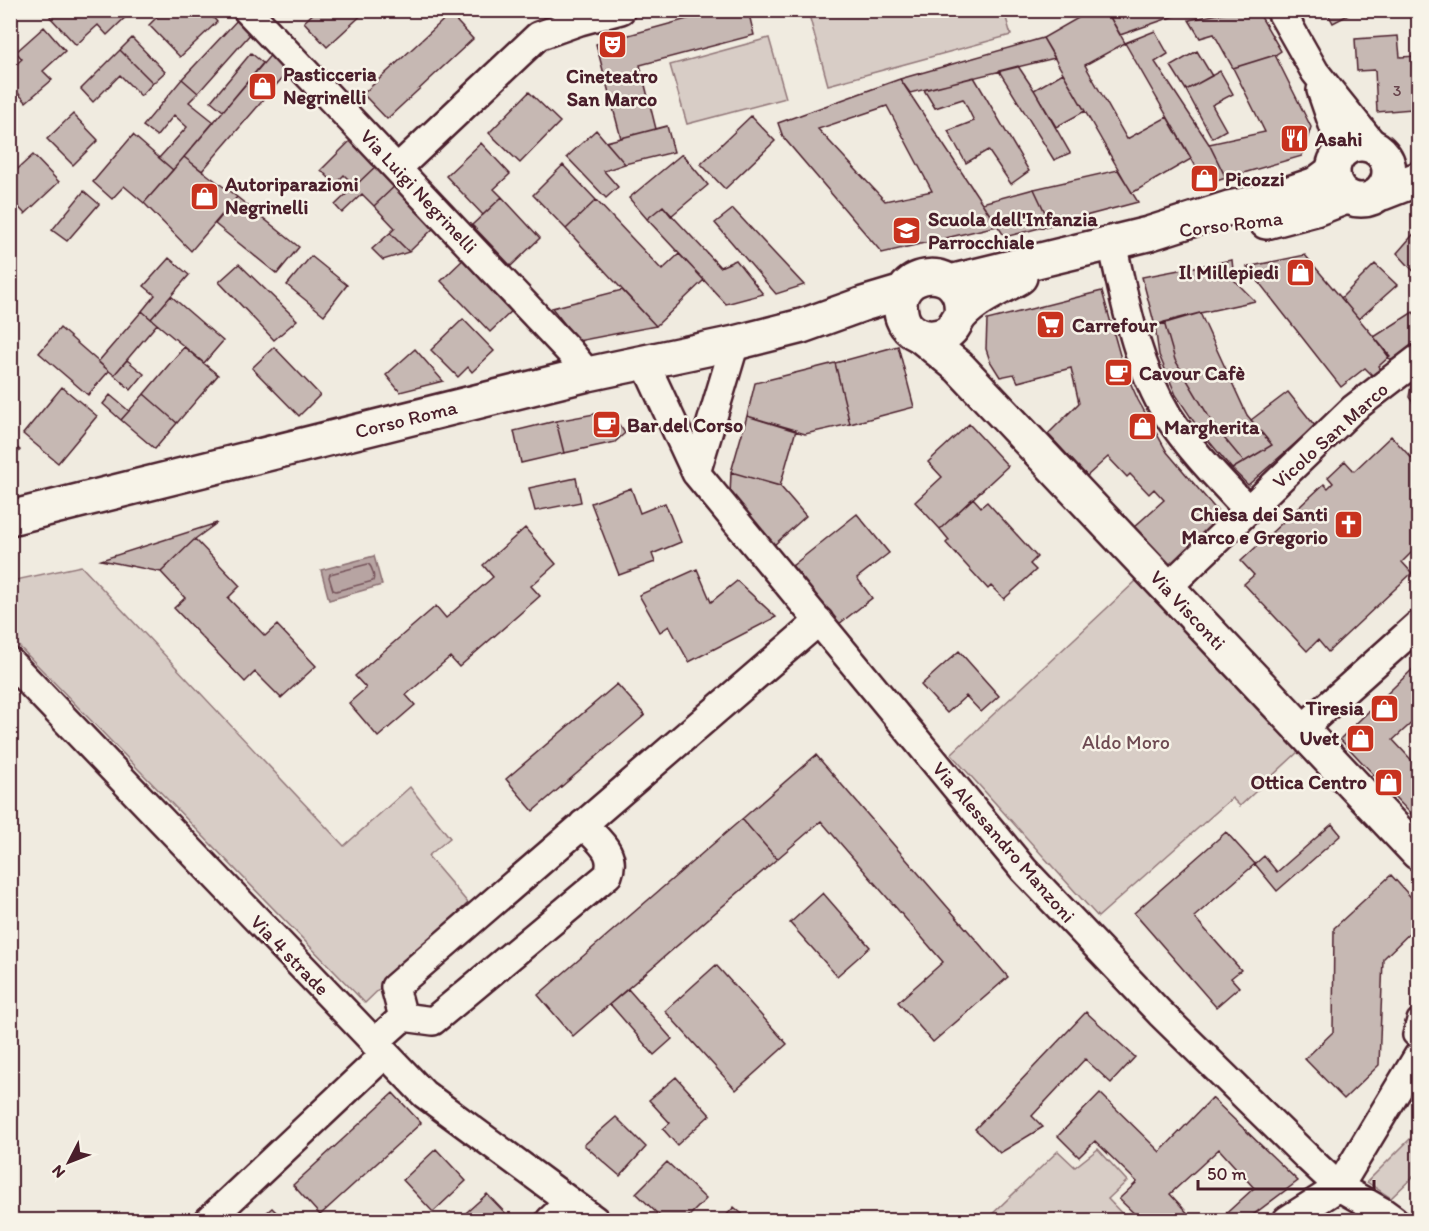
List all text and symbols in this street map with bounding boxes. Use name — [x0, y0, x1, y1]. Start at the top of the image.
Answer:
theatre icon: Cineteatro San Marco — [596, 29, 628, 61]
place label: Pasticceria Negrinelli — [283, 62, 377, 110]
place label: Cineteatro San Marco — [566, 64, 658, 111]
shop icon: Pasticceria Negrinelli — [246, 70, 278, 102]
house number: 3 — [1393, 81, 1402, 100]
restaurant icon: Asahi — [1278, 123, 1310, 155]
street label: Via Luigi Negrinelli — [355, 124, 483, 258]
place label: Asahi — [1314, 127, 1362, 151]
shop icon: Picozzi — [1188, 163, 1220, 195]
place label: Picozzi — [1225, 167, 1285, 191]
place label: Autoriparazioni Negrinelli — [224, 172, 359, 220]
shop icon: Autoriparazioni Negrinelli — [188, 180, 220, 212]
street label: Corso Roma — [1178, 206, 1285, 242]
place label: Scuola dell'Infanzia Parrocchiale — [928, 207, 1098, 254]
school or university icon: Scuola dell'Infanzia Parrocchiale — [891, 214, 923, 246]
shop icon: Il Millepiedi — [1284, 256, 1316, 288]
place label: Il Millepiedi — [1179, 260, 1279, 285]
supermarket icon: Carrefour — [1035, 309, 1067, 341]
place label: Carrefour — [1072, 313, 1158, 337]
cafe icon: Cavour Cafè — [1102, 357, 1134, 389]
place label: Cavour Cafè — [1139, 361, 1246, 385]
street label: Vicolo San Marco — [1267, 377, 1393, 493]
street label: Corso Roma — [352, 395, 460, 443]
cafe icon: Bar del Corso — [590, 409, 622, 441]
shop icon: Margherita — [1127, 411, 1159, 443]
place label: Bar del Corso — [627, 413, 743, 437]
place label: Margherita — [1164, 415, 1260, 440]
place label: Chiesa dei Santi Marco e Gregorio — [1181, 502, 1328, 550]
church icon: Chiesa dei Santi Marco e Gregorio — [1333, 509, 1365, 541]
street label: Via Visconti — [1145, 565, 1231, 655]
shop icon: Tiresia — [1369, 692, 1401, 724]
place label: Tiresia — [1305, 696, 1365, 720]
shop icon: Uvet — [1344, 722, 1376, 754]
place label: Uvet — [1299, 726, 1340, 750]
park label: Aldo Moro — [1082, 730, 1170, 754]
street label: Via Alessandro Manzoni — [928, 757, 1080, 927]
shop icon: Ottica Centro — [1372, 766, 1404, 798]
place label: Ottica Centro — [1251, 770, 1367, 794]
street label: Via 4 strade — [246, 910, 334, 1000]
north arrow — [39, 1132, 99, 1192]
scale bar — [1198, 1153, 1374, 1191]
text: N — [48, 1161, 69, 1182]
text: 50 m — [1207, 1163, 1247, 1185]

